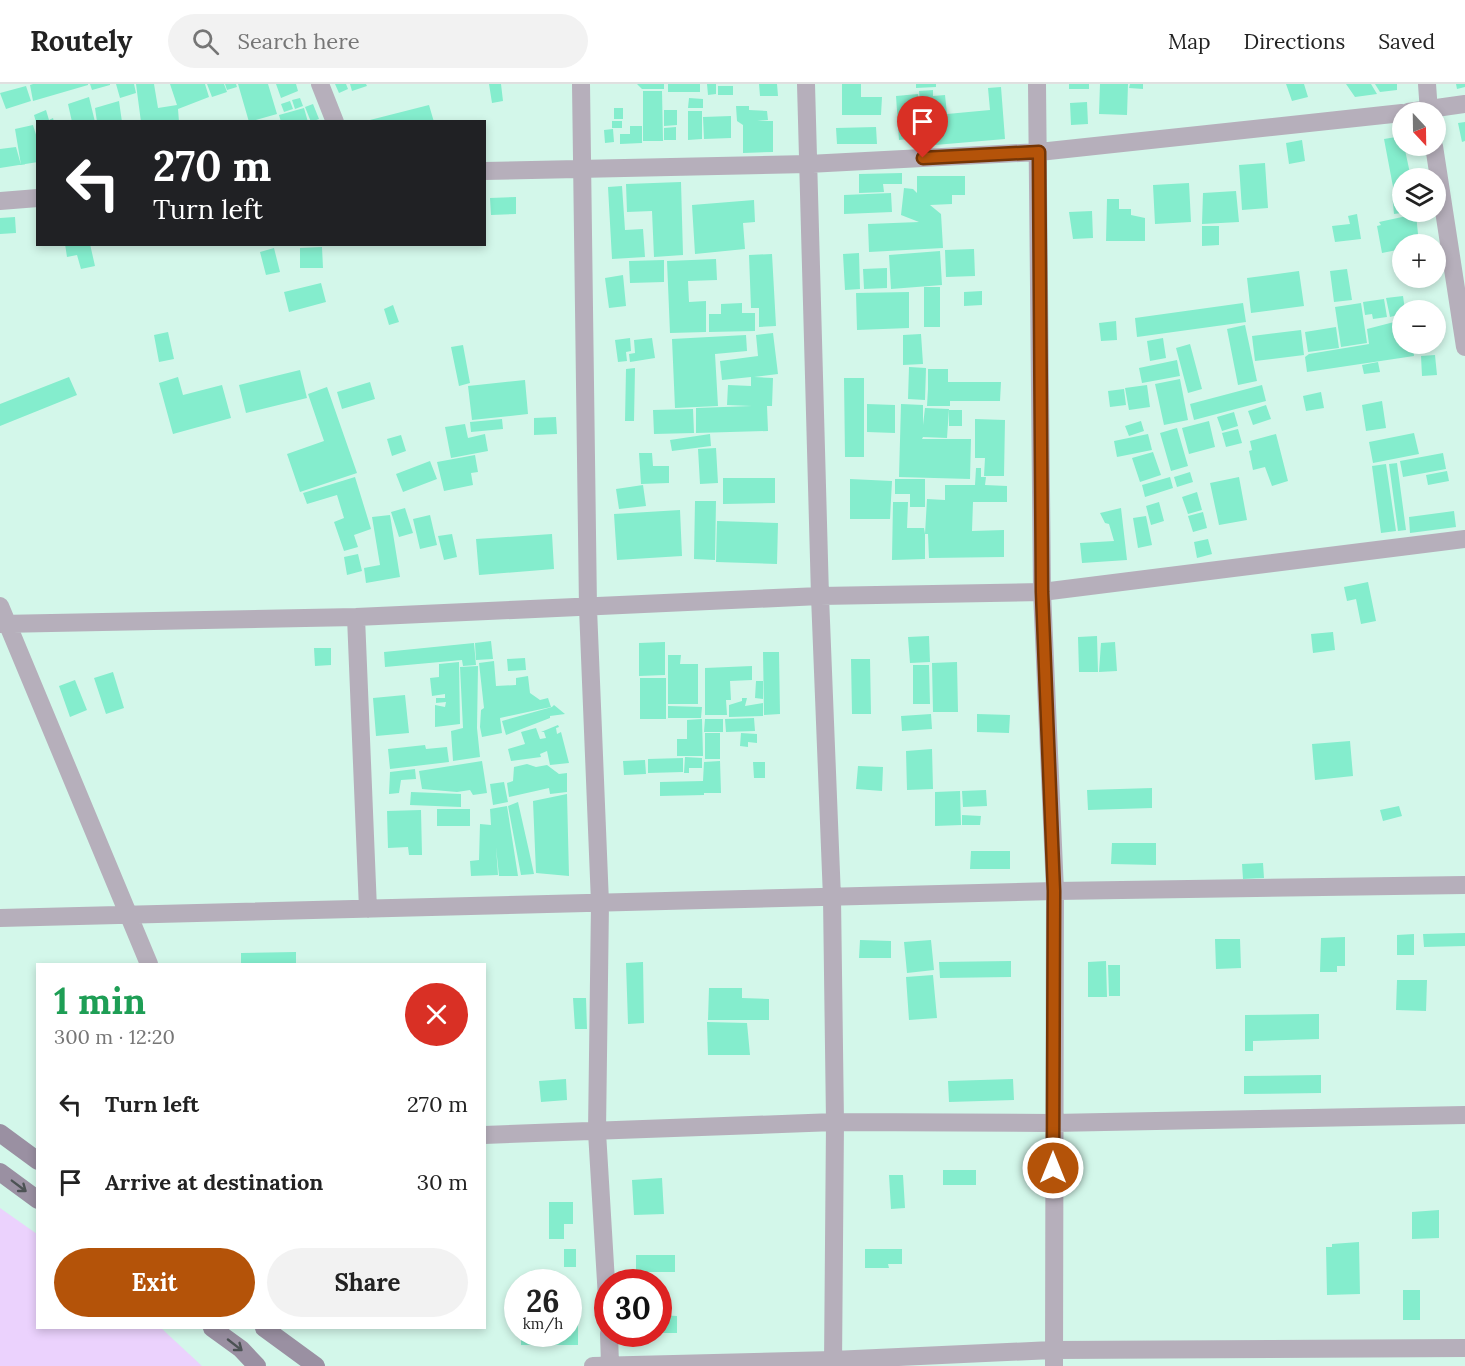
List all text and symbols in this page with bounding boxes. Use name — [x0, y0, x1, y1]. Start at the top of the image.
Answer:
search box — [168, 14, 588, 68]
text: Routely — [30, 23, 132, 59]
icon: search — [189, 25, 222, 58]
text: Search here — [237, 27, 360, 55]
text: Map — [1168, 28, 1211, 55]
text: Directions — [1244, 28, 1345, 55]
text: Saved — [1378, 28, 1435, 55]
pin — [897, 96, 948, 158]
north arrow — [1392, 102, 1446, 156]
map controls — [1392, 102, 1446, 354]
icon: arrive — [906, 105, 939, 138]
text: 270 m — [153, 139, 271, 193]
icon: left — [54, 144, 132, 222]
button: layers — [1392, 168, 1446, 222]
text: Turn left — [153, 192, 263, 226]
button: + — [1392, 234, 1446, 288]
button: − — [1392, 300, 1446, 354]
text: 1 min — [54, 978, 146, 1024]
button: close — [405, 983, 468, 1046]
text: 300 m · 12:20 — [54, 1024, 175, 1049]
icon: left — [54, 1088, 87, 1121]
text: Turn left — [105, 1090, 199, 1118]
text: 270 m — [407, 1090, 468, 1118]
position arrow — [1021, 1136, 1085, 1200]
icon: arrive — [54, 1166, 87, 1199]
text: Arrive at destination — [105, 1168, 323, 1196]
text: 30 m — [417, 1168, 468, 1196]
one-way arrow — [10, 1180, 26, 1192]
button: Exit — [54, 1248, 255, 1317]
button: Share — [267, 1248, 468, 1317]
speed limit sign: 30 — [594, 1269, 672, 1347]
text: 26 — [526, 1282, 560, 1320]
text: km/h — [523, 1314, 563, 1333]
one-way arrow — [227, 1339, 243, 1352]

